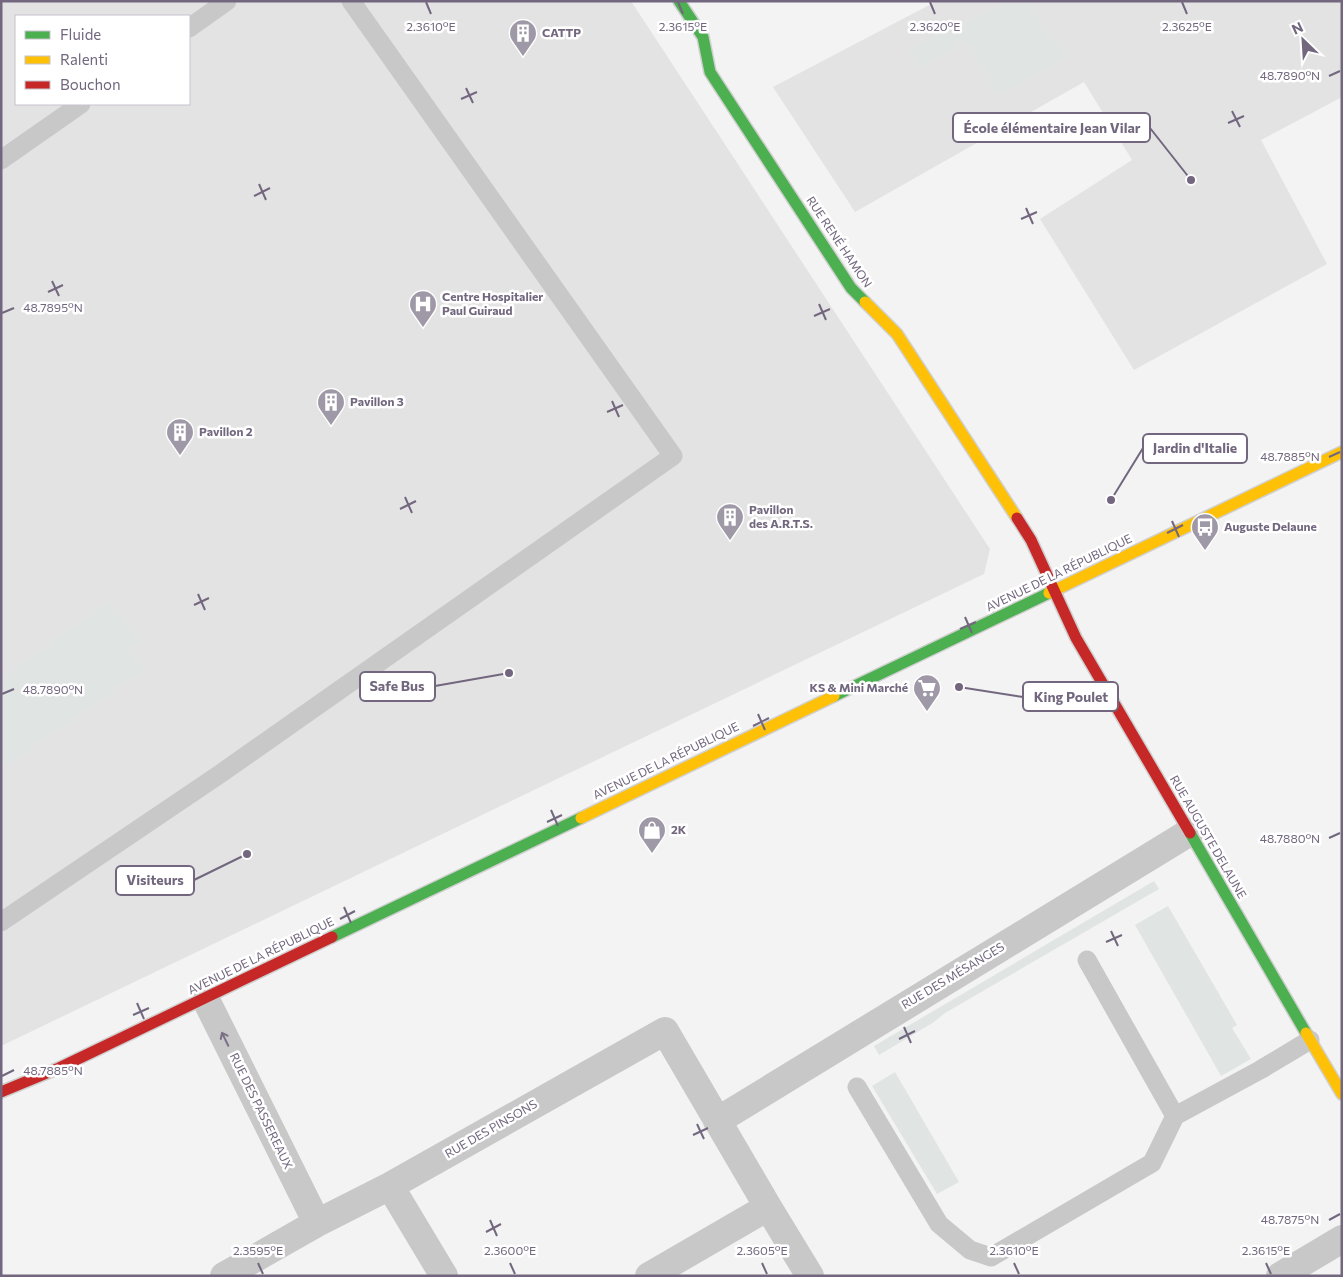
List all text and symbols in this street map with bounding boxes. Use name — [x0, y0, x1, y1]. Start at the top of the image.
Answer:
legend — [15, 15, 190, 105]
north arrow — [1278, 15, 1328, 65]
building icon: CATTP — [508, 18, 538, 57]
text: N — [1289, 18, 1306, 38]
text: 2.3610°E — [406, 19, 456, 33]
text: 2.3615°E — [659, 19, 707, 33]
text: 2.3620°E — [910, 19, 960, 33]
text: 2.3625°E — [1162, 19, 1212, 33]
text: Fluide — [60, 25, 101, 43]
place label: CATTP — [542, 25, 581, 39]
text: Ralenti — [60, 50, 108, 68]
text: 48.7890°N — [1260, 68, 1320, 82]
text: Bouchon — [60, 75, 121, 93]
callout: École élémentaire Jean Vilar — [953, 113, 1150, 142]
text: École élémentaire Jean Vilar — [963, 119, 1141, 136]
street label: RUE RENÉ HAMON — [804, 193, 876, 290]
hospital icon: Centre Hospitalier Paul Guiraud — [408, 289, 438, 328]
place label: Centre Hospitalier Paul Guiraud — [442, 289, 543, 317]
text: 48.7895°N — [23, 300, 83, 314]
building icon: Pavillon 3 — [316, 387, 346, 426]
place label: Pavillon 3 — [350, 394, 404, 408]
building icon: Pavillon 2 — [165, 417, 195, 456]
place label: Pavillon 2 — [199, 424, 253, 438]
callout: Jardin d'Italie — [1143, 434, 1247, 463]
text: Jardin d'Italie — [1153, 439, 1237, 456]
text: 48.7885°N — [1260, 449, 1320, 463]
building icon: Pavillon des A.R.T.S. — [715, 502, 745, 541]
place label: Pavillon des A.R.T.S. — [749, 502, 813, 530]
bus stop icon: Auguste Delaune — [1190, 512, 1220, 551]
place label: Auguste Delaune — [1224, 519, 1317, 533]
street label: AVENUE DE LA RÉPUBLIQUE — [983, 531, 1134, 614]
callout: Safe Bus — [360, 672, 435, 701]
supermarket icon: KS & Mini Marché — [912, 673, 942, 712]
text: Safe Bus — [369, 677, 425, 694]
place label: KS & Mini Marché — [810, 680, 908, 694]
text: 48.7890°N — [23, 682, 83, 696]
callout: King Poulet — [1023, 682, 1118, 711]
text: King Poulet — [1034, 688, 1108, 705]
street label: AVENUE DE LA RÉPUBLIQUE — [590, 719, 741, 802]
street label: RUE AUGUSTE DELAUNE — [1168, 772, 1250, 901]
shop icon: 2K — [637, 815, 667, 854]
place label: 2K — [671, 822, 687, 836]
text: 48.7880°N — [1260, 831, 1320, 845]
callout: Visiteurs — [116, 866, 194, 895]
text: Visiteurs — [126, 871, 184, 888]
street label: AVENUE DE LA RÉPUBLIQUE — [185, 914, 336, 997]
street label: RUE DES MÉSANGES — [899, 939, 1006, 1011]
one-way arrow — [220, 1032, 229, 1047]
street label: RUE DES PASSEREAUX — [228, 1050, 296, 1171]
text: 48.7885°N — [23, 1063, 83, 1077]
street label: RUE DES PINSONS — [442, 1096, 539, 1160]
text: 48.7875°N — [1261, 1212, 1319, 1226]
text: 2.3595°E — [233, 1243, 283, 1257]
text: 2.3600°E — [484, 1243, 536, 1257]
text: 2.3605°E — [736, 1243, 788, 1257]
text: 2.3610°E — [989, 1243, 1039, 1257]
text: 2.3615°E — [1242, 1243, 1290, 1257]

